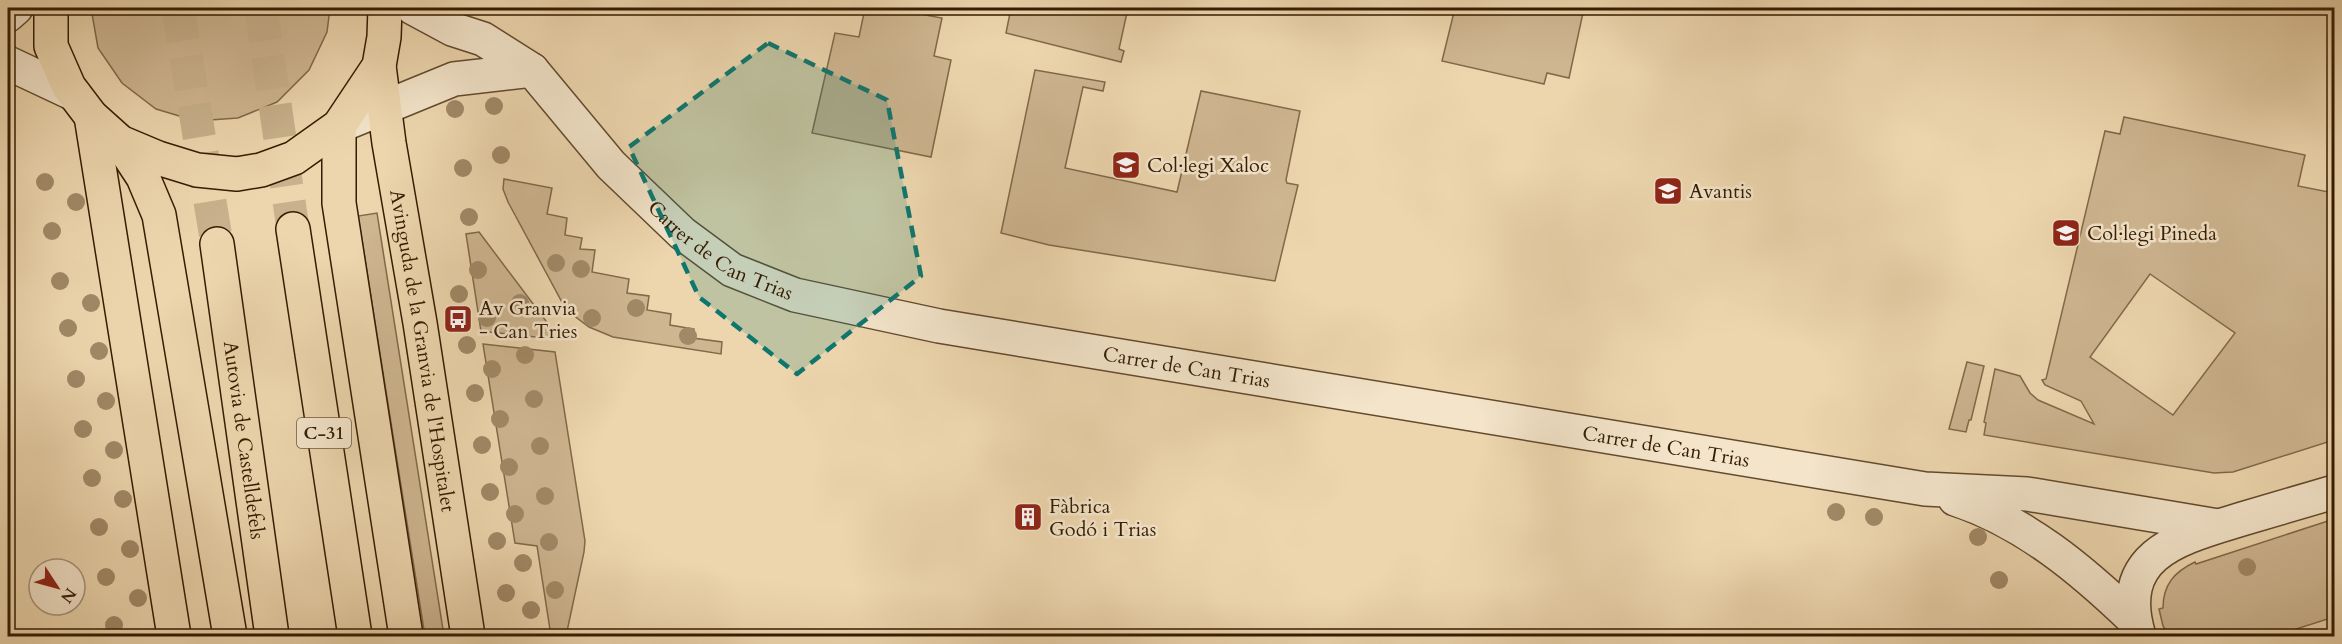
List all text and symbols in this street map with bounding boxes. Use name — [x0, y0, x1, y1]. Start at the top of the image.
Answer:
school or university icon: Col·legi Xaloc — [1110, 149, 1142, 181]
place label: Col·legi Xaloc — [1147, 152, 1269, 179]
school or university icon: Avantis — [1652, 175, 1684, 207]
place label: Avantis — [1689, 178, 1752, 205]
street label: Avinguda de la Granvia de l'Hospitalet — [383, 187, 462, 514]
street label: Carrer de Can Trias — [642, 194, 797, 307]
school or university icon: Col·legi Pineda — [2050, 217, 2082, 249]
place label: Col·legi Pineda — [2087, 220, 2217, 247]
place label: Av Granvia - Can Tries — [479, 295, 577, 345]
bus stop icon: Av Granvia - Can Tries — [442, 303, 474, 335]
street label: Autovia de Castelldefels — [217, 339, 271, 541]
street label: Carrer de Can Trias — [1101, 340, 1272, 395]
road number: C-31 — [297, 418, 351, 448]
street label: Carrer de Can Trias — [1580, 420, 1752, 474]
place label: Fàbrica Godó i Trias — [1049, 493, 1156, 543]
building icon: Fàbrica Godó i Trias — [1012, 501, 1044, 533]
north arrow — [27, 557, 87, 617]
text: N — [55, 583, 81, 607]

